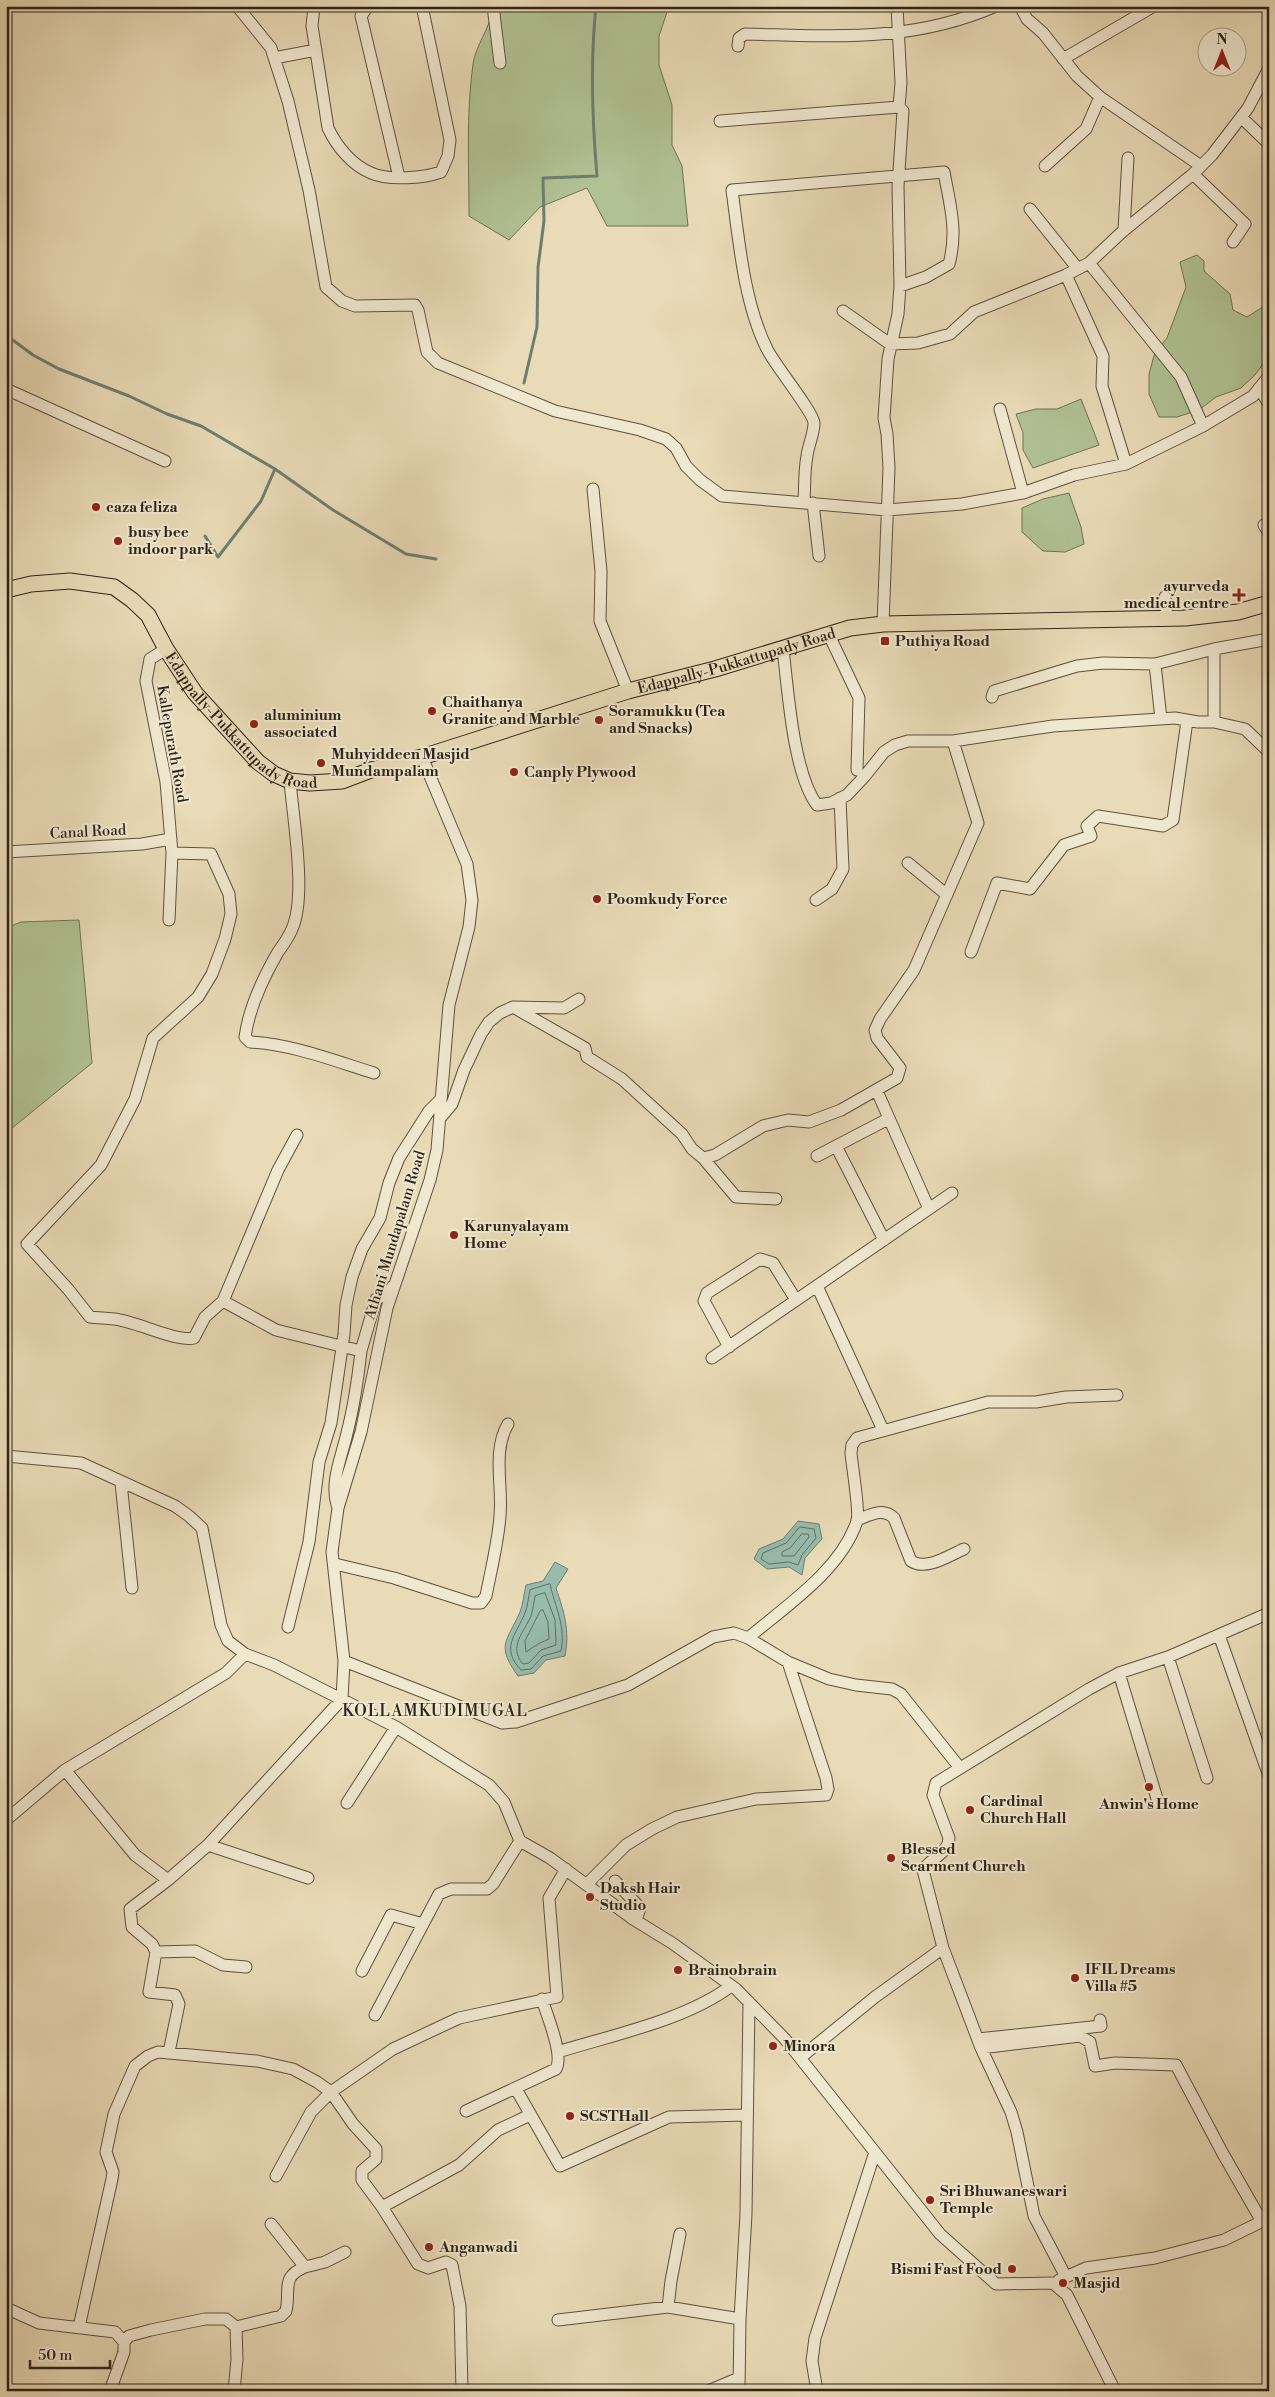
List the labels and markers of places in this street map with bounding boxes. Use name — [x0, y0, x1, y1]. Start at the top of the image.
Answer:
place label: caza feliza — [106, 498, 178, 517]
marker: caza feliza — [90, 501, 102, 513]
place label: busy bee indoor park — [128, 523, 214, 559]
marker: busy bee indoor park — [112, 535, 124, 547]
place label: ayurveda medical centre — [1124, 577, 1230, 613]
marker: ayurveda medical centre — [1233, 589, 1245, 601]
place label: Puthiya Road — [895, 632, 991, 651]
marker: Puthiya Road — [879, 635, 891, 647]
place label: Chaithanya Granite and Marble — [442, 693, 580, 729]
place label: Soramukku (Tea and Snacks) — [609, 702, 726, 738]
marker: Chaithanya Granite and Marble — [426, 705, 438, 717]
place label: aluminium associated — [264, 706, 342, 742]
marker: Soramukku (Tea and Snacks) — [593, 714, 605, 726]
marker: aluminium associated — [248, 718, 260, 730]
place label: Muhyiddeen Masjid Mundampalam — [331, 745, 470, 781]
marker: Muhyiddeen Masjid Mundampalam — [315, 757, 327, 769]
place label: Canply Plywood — [524, 763, 637, 782]
marker: Canply Plywood — [508, 766, 520, 778]
place label: Poomkudy Force — [607, 890, 728, 909]
marker: Poomkudy Force — [591, 893, 603, 905]
place label: Karunyalayam Home — [464, 1217, 569, 1253]
marker: Karunyalayam Home — [448, 1229, 460, 1241]
marker: Anwin's Home — [1143, 1781, 1155, 1793]
place label: Cardinal Church Hall — [980, 1792, 1066, 1828]
place label: Anwin's Home — [1098, 1795, 1199, 1814]
marker: Cardinal Church Hall — [964, 1804, 976, 1816]
place label: Blessed Scarment Church — [901, 1840, 1026, 1876]
marker: Blessed Scarment Church — [885, 1852, 897, 1864]
place label: Daksh Hair Studio — [600, 1879, 681, 1915]
marker: Daksh Hair Studio — [584, 1891, 596, 1903]
place label: IFIL Dreams Villa #5 — [1084, 1960, 1175, 1996]
place label: Brainobrain — [688, 1961, 778, 1980]
marker: Brainobrain — [672, 1964, 684, 1976]
marker: IFIL Dreams Villa #5 — [1069, 1972, 1081, 1984]
place label: Minora — [783, 2037, 836, 2056]
marker: Minora — [767, 2040, 779, 2052]
place label: SCSTHall — [580, 2107, 649, 2126]
marker: SCSTHall — [564, 2110, 576, 2122]
place label: Sri Bhuwaneswari Temple — [940, 2182, 1067, 2218]
marker: Sri Bhuwaneswari Temple — [924, 2194, 936, 2206]
place label: Anganwadi — [438, 2238, 518, 2257]
marker: Anganwadi — [423, 2241, 435, 2253]
place label: Bismi Fast Food — [891, 2260, 1003, 2279]
marker: Bismi Fast Food — [1006, 2263, 1018, 2275]
place label: Masjid — [1073, 2274, 1121, 2293]
marker: Masjid — [1057, 2277, 1069, 2289]

